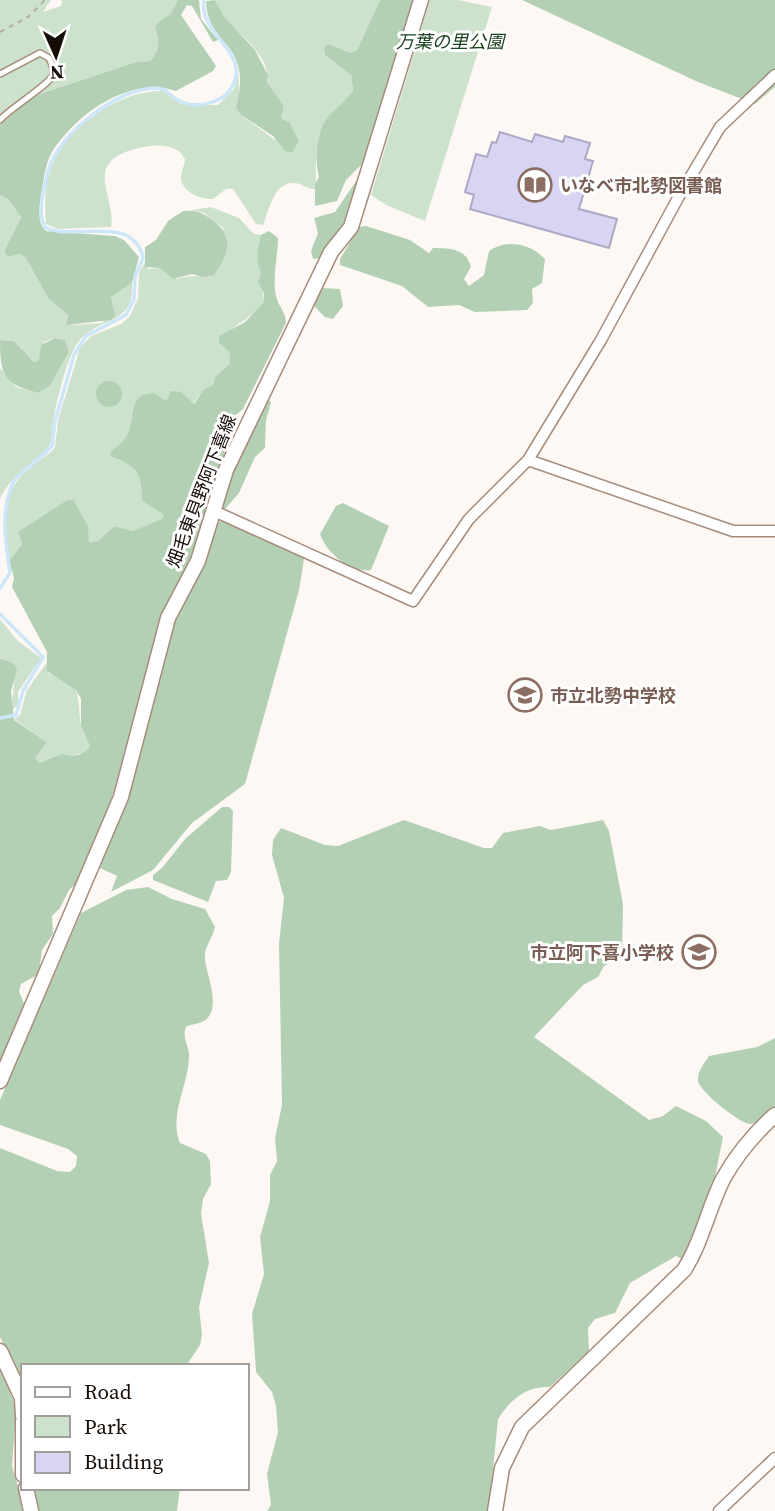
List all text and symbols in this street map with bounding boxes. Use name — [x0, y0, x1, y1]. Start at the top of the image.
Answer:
north arrow — [21, 21, 91, 91]
park label: 万葉の里公園 — [396, 29, 507, 54]
text: N — [49, 60, 64, 86]
library icon: いなべ市北勢図書館 — [516, 166, 554, 204]
place label: いなべ市北勢図書館 — [560, 173, 722, 198]
street label: 畑毛東貝野阿下喜線 — [160, 411, 242, 571]
school or university icon: 市立北勢中学校 — [506, 676, 544, 714]
place label: 市立北勢中学校 — [550, 683, 676, 708]
school or university icon: 市立阿下喜小学校 — [680, 933, 718, 971]
place label: 市立阿下喜小学校 — [530, 940, 674, 965]
legend — [21, 1364, 248, 1490]
text: Road — [84, 1377, 132, 1406]
text: Park — [84, 1412, 128, 1441]
text: Building — [84, 1447, 163, 1476]

